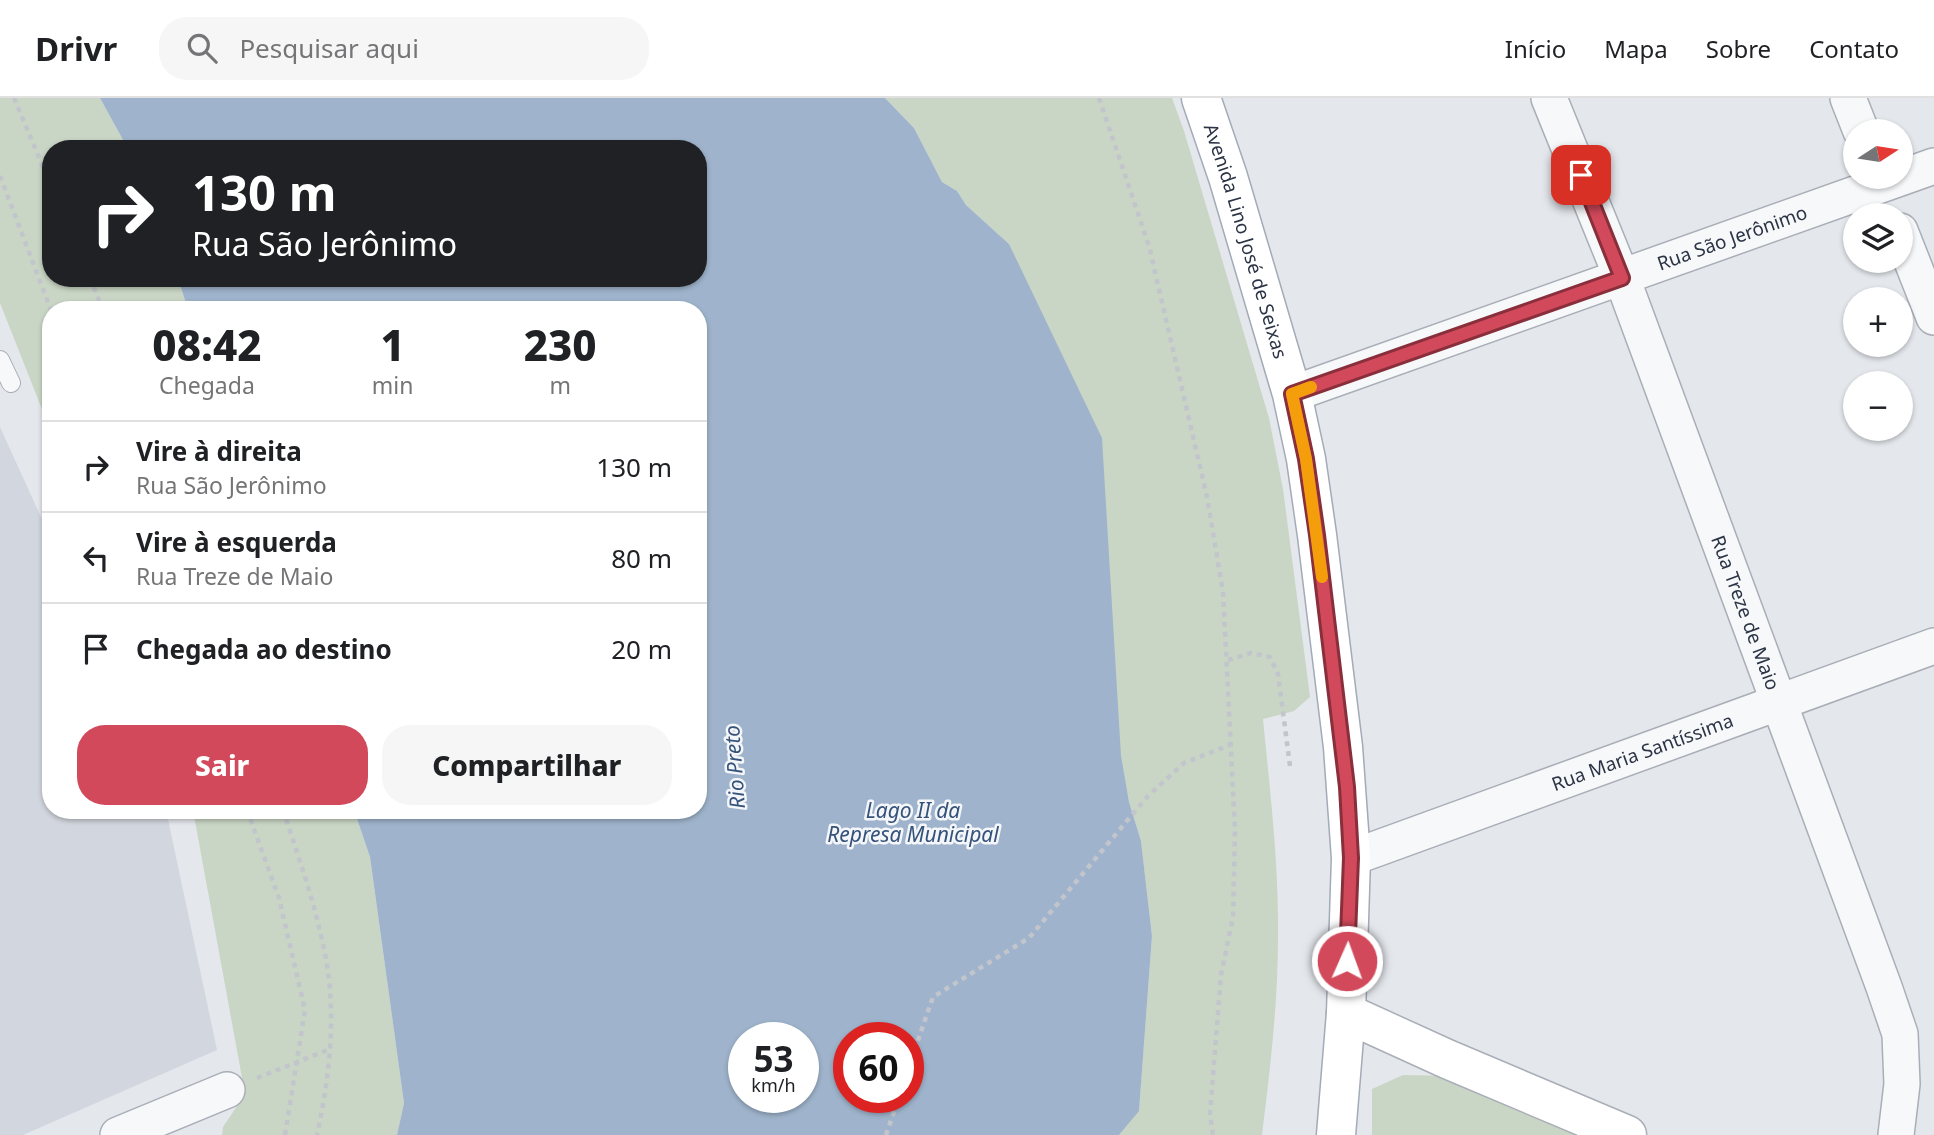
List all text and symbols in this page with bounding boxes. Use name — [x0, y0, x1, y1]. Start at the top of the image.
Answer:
search box — [159, 17, 649, 80]
text: Drivr — [35, 26, 117, 71]
icon: search — [183, 29, 221, 67]
text: Pesquisar aqui — [239, 30, 419, 66]
text: Início — [1505, 32, 1566, 65]
text: Mapa — [1604, 32, 1668, 65]
text: Sobre — [1706, 32, 1771, 65]
text: Contato — [1809, 32, 1899, 65]
north arrow — [1843, 119, 1913, 189]
map controls — [1843, 119, 1913, 441]
street label: Avenida Lino José de Seixas — [1198, 120, 1294, 362]
pin — [1551, 145, 1611, 205]
icon: arrive — [1562, 156, 1600, 194]
text: 130 m — [192, 159, 337, 225]
icon: right — [77, 168, 168, 259]
street label: Rua São Jerônimo — [1653, 199, 1811, 276]
button: layers — [1843, 203, 1913, 273]
text: Rua São Jerônimo — [192, 222, 457, 265]
button: + — [1843, 287, 1913, 357]
text: 08:42 — [152, 316, 261, 373]
text: 1 — [380, 316, 405, 373]
text: 230 — [524, 316, 597, 373]
text: Chegada — [159, 369, 255, 401]
text: min — [372, 369, 413, 401]
text: m — [549, 369, 571, 401]
button: − — [1843, 371, 1913, 441]
text: Vire à direita — [136, 433, 302, 469]
icon: right — [77, 448, 115, 486]
text: 130 m — [596, 449, 672, 485]
text: Rua São Jerônimo — [136, 469, 327, 501]
text: Vire à esquerda — [136, 524, 337, 560]
street label: Rua Treze de Maio — [1705, 532, 1786, 694]
icon: left — [77, 539, 115, 577]
text: 80 m — [611, 540, 672, 576]
text: Rua Treze de Maio — [136, 560, 333, 592]
icon: arrive — [77, 630, 115, 668]
text: Chegada ao destino — [136, 631, 392, 667]
text: 20 m — [611, 631, 672, 667]
street label: Rua Maria Santíssima — [1548, 707, 1737, 797]
water label: Rio Preto — [717, 724, 751, 810]
button: Sair — [77, 725, 368, 805]
button: Compartilhar — [382, 725, 672, 805]
water label: Lago II da Represa Municipal — [827, 796, 999, 848]
position arrow — [1310, 924, 1384, 998]
speed limit sign: 60 — [833, 1022, 924, 1113]
text: 53 — [753, 1035, 794, 1082]
text: km/h — [751, 1073, 796, 1097]

